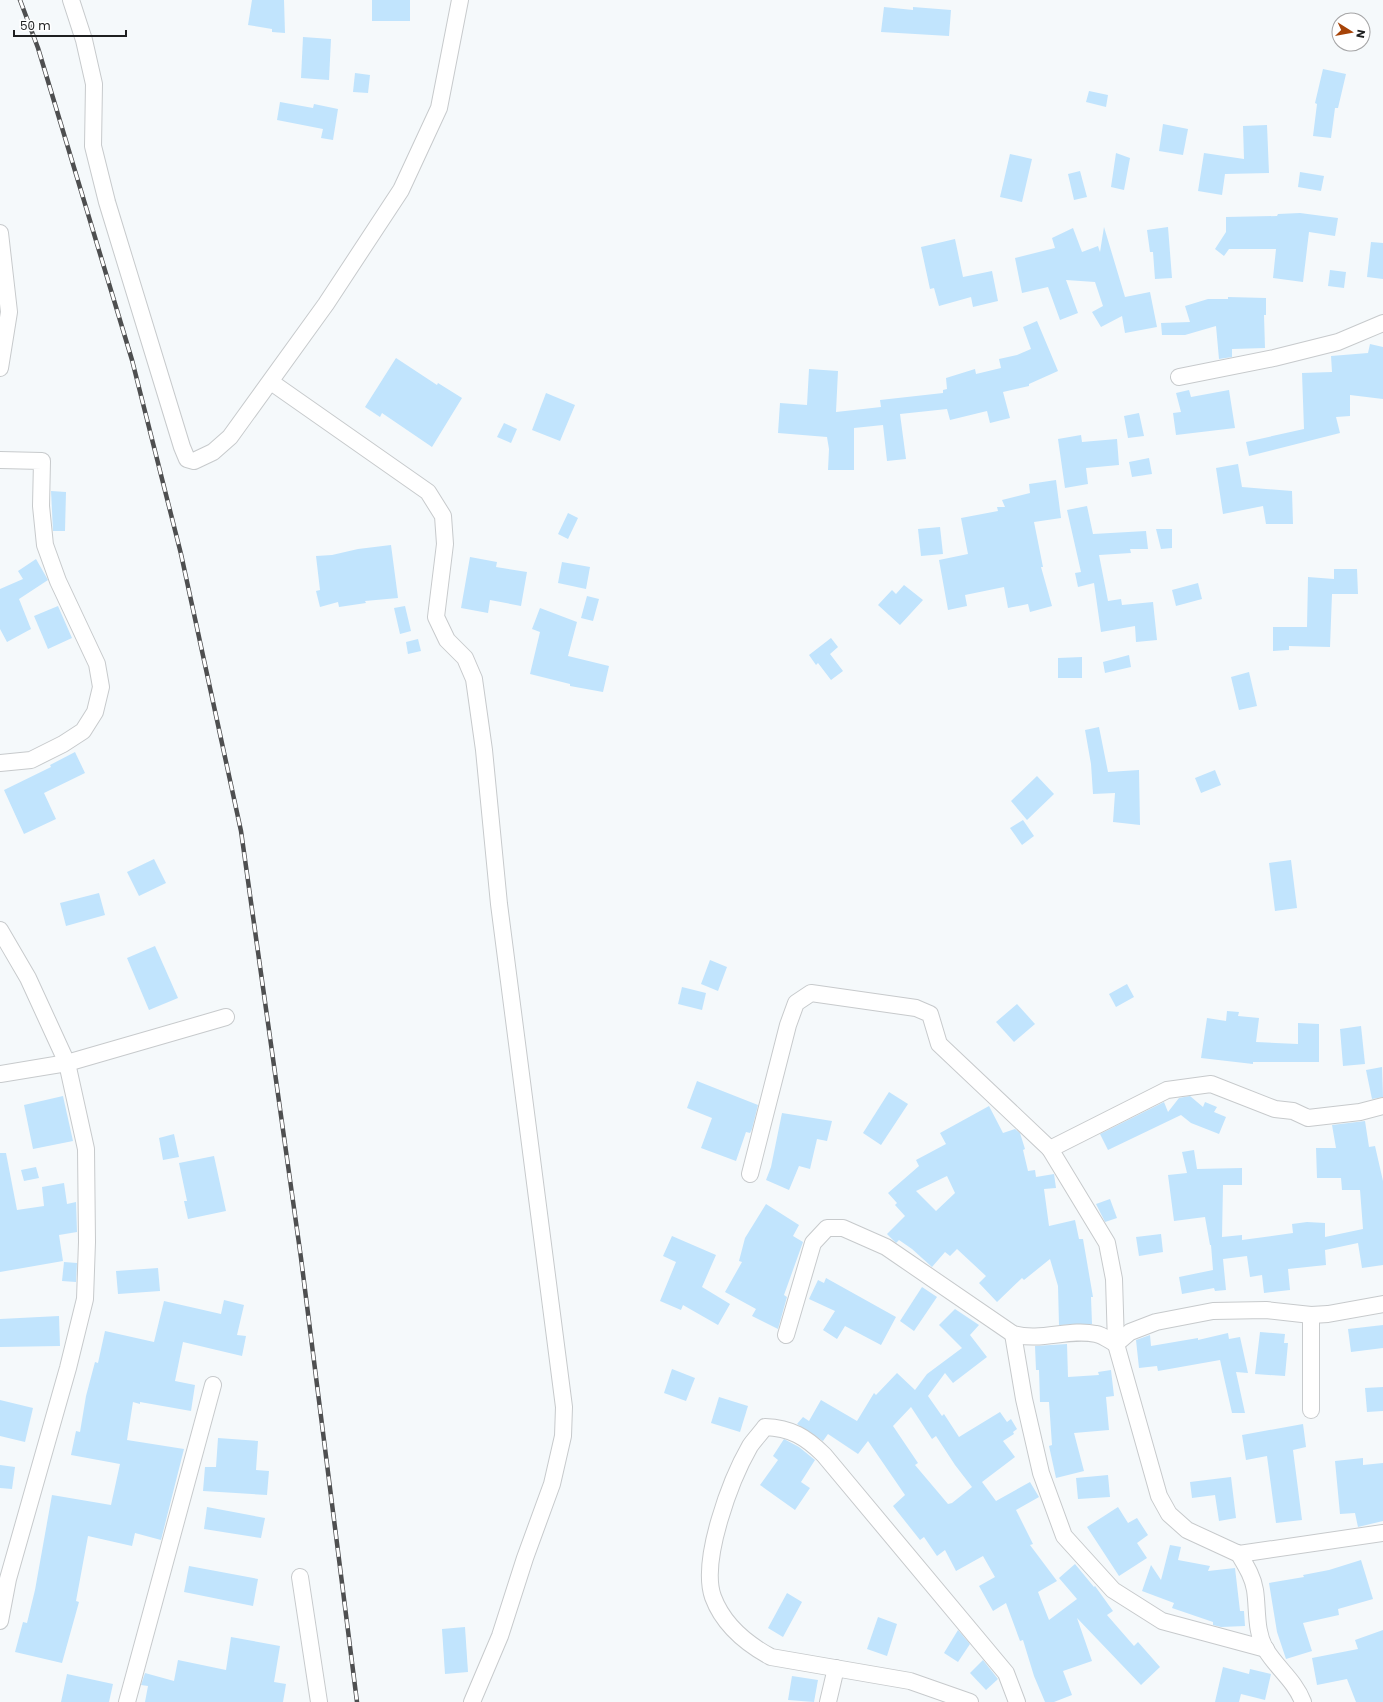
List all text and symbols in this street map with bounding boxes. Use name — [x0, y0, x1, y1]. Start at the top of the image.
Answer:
scale bar — [14, 12, 126, 38]
north arrow — [1331, 12, 1371, 52]
text: 50 m — [20, 17, 51, 34]
text: N — [1352, 28, 1369, 39]

